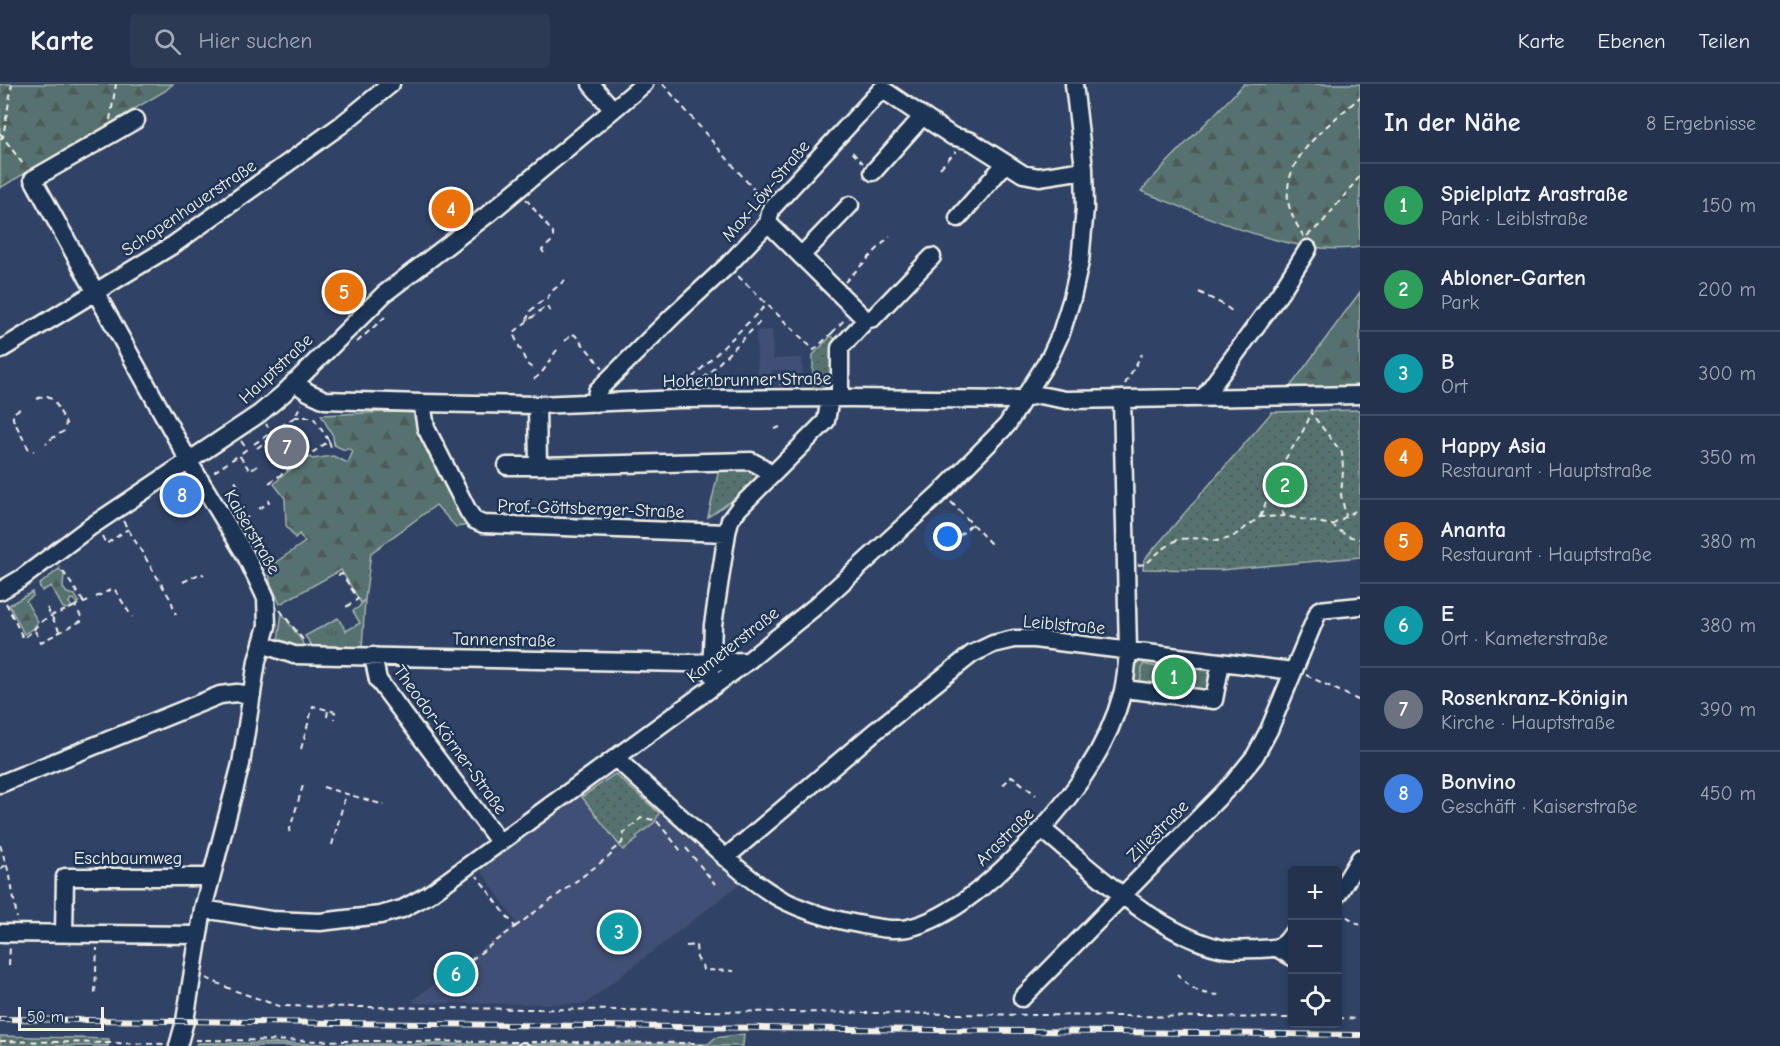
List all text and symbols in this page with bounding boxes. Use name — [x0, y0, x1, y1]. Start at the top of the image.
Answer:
search box — [130, 14, 550, 68]
text: Karte — [30, 25, 94, 57]
icon: search — [151, 25, 184, 58]
text: Hier suchen — [199, 28, 313, 54]
text: Karte — [1518, 29, 1565, 53]
text: Ebenen — [1598, 29, 1666, 53]
text: Teilen — [1699, 29, 1750, 53]
text: In der Nähe — [1384, 108, 1521, 138]
text: 8 Ergebnisse — [1646, 112, 1756, 135]
street label: Max-Löw-Straße — [718, 136, 814, 246]
street label: Schopenhauerstraße — [118, 155, 260, 261]
text: Spielplatz Arastraße — [1441, 181, 1628, 207]
pin: 4 — [432, 186, 470, 232]
text: 1 — [1400, 194, 1407, 217]
text: 150 m — [1702, 194, 1756, 217]
text: Park · Leiblstraße — [1441, 207, 1588, 230]
text: Abloner-Garten — [1441, 265, 1586, 291]
pin: 5 — [324, 270, 364, 314]
text: 2 — [1399, 278, 1408, 301]
text: 200 m — [1698, 278, 1756, 301]
text: Park — [1441, 291, 1479, 314]
street label: Hauptstraße — [235, 330, 317, 408]
text: B — [1441, 349, 1454, 375]
text: 3 — [1399, 362, 1408, 385]
text: 300 m — [1698, 362, 1756, 385]
street label: Hohenbrunner Straße — [662, 368, 832, 392]
text: Ort — [1441, 375, 1468, 398]
pin: 7 — [268, 424, 306, 470]
text: Happy Asia — [1441, 433, 1547, 459]
text: 4 — [1399, 446, 1408, 469]
text: 350 m — [1700, 446, 1756, 469]
text: Restaurant · Hauptstraße — [1441, 459, 1652, 482]
pin: 2 — [1266, 462, 1304, 508]
pin: 8 — [162, 472, 201, 518]
street label: Kaiserstraße — [219, 486, 285, 578]
street label: Prof.-Göttsberger-Straße — [497, 495, 685, 523]
text: Ananta — [1441, 517, 1506, 543]
your location — [933, 522, 962, 551]
text: 5 — [1398, 530, 1409, 553]
text: 380 m — [1700, 530, 1756, 553]
text: Restaurant · Hauptstraße — [1441, 543, 1652, 566]
text: E — [1441, 601, 1454, 627]
street label: Kameterstraße — [683, 602, 783, 688]
street label: Leiblstraße — [1022, 611, 1106, 639]
text: 6 — [1398, 614, 1409, 637]
text: 380 m — [1700, 614, 1756, 637]
text: Ort · Kameterstraße — [1441, 627, 1608, 650]
street label: Tannenstraße — [452, 629, 556, 651]
pin: 1 — [1154, 654, 1194, 700]
street label: Theodor-Körner-Straße — [389, 661, 511, 819]
text: Rosenkranz-Königin — [1441, 685, 1628, 711]
text: 7 — [1399, 698, 1408, 721]
text: 390 m — [1700, 698, 1756, 721]
text: Kirche · Hauptstraße — [1441, 711, 1615, 734]
text: Bonvino — [1441, 769, 1516, 795]
text: 8 — [1398, 782, 1409, 805]
text: 450 m — [1700, 782, 1756, 805]
text: Geschäft · Kaiserstraße — [1441, 795, 1637, 818]
street label: Zillestraße — [1123, 796, 1193, 866]
street label: Arastraße — [971, 803, 1039, 871]
street label: Eschbaumweg — [74, 848, 182, 869]
map controls — [1288, 866, 1342, 1028]
button: + — [1288, 866, 1342, 920]
pin: 3 — [600, 910, 638, 954]
button: − — [1288, 920, 1342, 974]
pin: 6 — [436, 952, 476, 996]
button: locate — [1288, 974, 1342, 1028]
scale bar — [18, 1004, 104, 1032]
text: 50 m — [27, 1008, 64, 1026]

